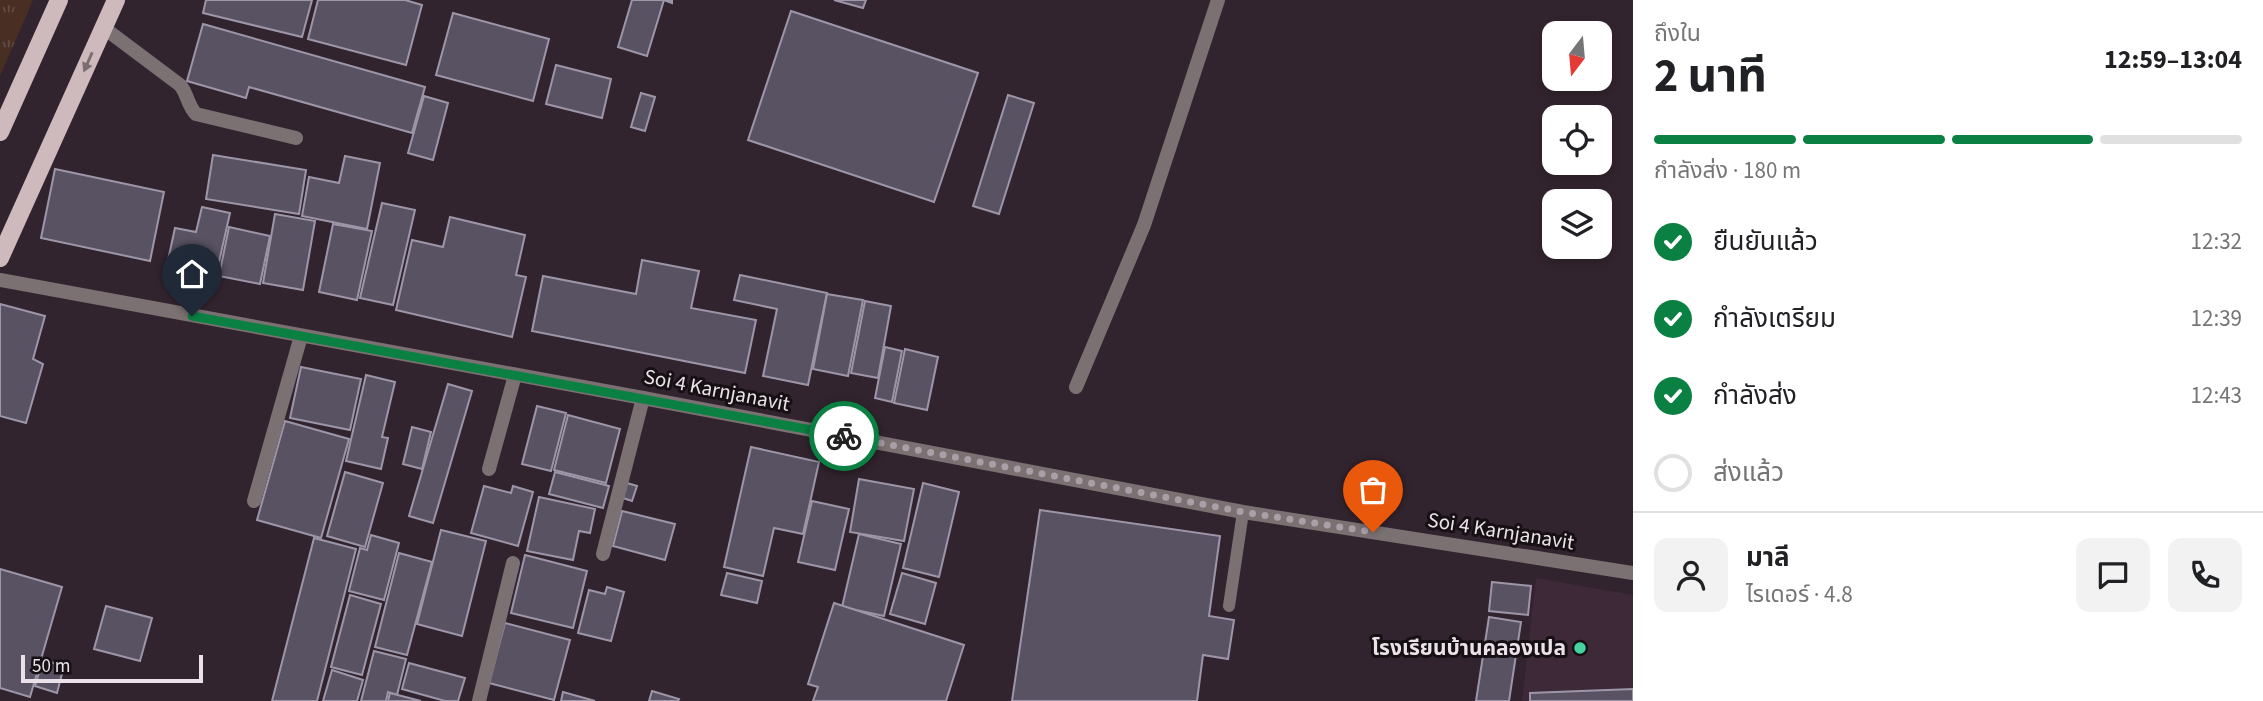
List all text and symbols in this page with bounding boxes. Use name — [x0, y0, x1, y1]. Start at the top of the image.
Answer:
text: ถึงใน — [1654, 17, 1701, 50]
north arrow — [1542, 21, 1612, 91]
map controls — [1542, 21, 1612, 259]
text: 12:59–13:04 — [2104, 41, 2242, 78]
text: 2 นาที — [1654, 44, 1767, 109]
one-way arrow — [82, 52, 94, 72]
button: locate — [1542, 105, 1612, 175]
text: กำลังส่ง · 180 m — [1654, 154, 1801, 187]
button: layers — [1542, 189, 1612, 259]
icon: check — [1654, 223, 1692, 261]
text: ยืนยันแล้ว — [1713, 223, 1818, 260]
text: 12:32 — [2191, 225, 2242, 258]
pin — [162, 244, 222, 316]
icon: home — [173, 255, 211, 293]
icon: check — [1654, 300, 1692, 338]
text: กำลังเตรียม — [1713, 300, 1836, 337]
text: 12:39 — [2191, 302, 2242, 335]
street label: Soi 4 Karnjanavit — [641, 361, 793, 419]
icon: check — [1654, 377, 1692, 415]
text: กำลังส่ง — [1713, 377, 1797, 414]
text: 12:43 — [2191, 379, 2242, 412]
courier — [809, 401, 879, 471]
icon: bike — [825, 417, 863, 455]
text: ส่งแล้ว — [1713, 454, 1784, 491]
pin — [1343, 460, 1403, 532]
icon: bag — [1354, 471, 1392, 509]
street label: Soi 4 Karnjanavit — [1426, 505, 1576, 557]
button: person — [1654, 538, 1728, 612]
button: chat — [2076, 538, 2150, 612]
button: phone — [2168, 538, 2242, 612]
text: มาลี — [1746, 539, 1790, 576]
text: ไรเดอร์ · 4.8 — [1746, 578, 1853, 611]
place label: โรงเรียนบ้านคลองเปล — [1372, 633, 1566, 663]
marker: โรงเรียนบ้านคลองเปล — [1572, 640, 1588, 656]
scale bar — [21, 652, 203, 684]
text: 50 m — [32, 653, 70, 680]

